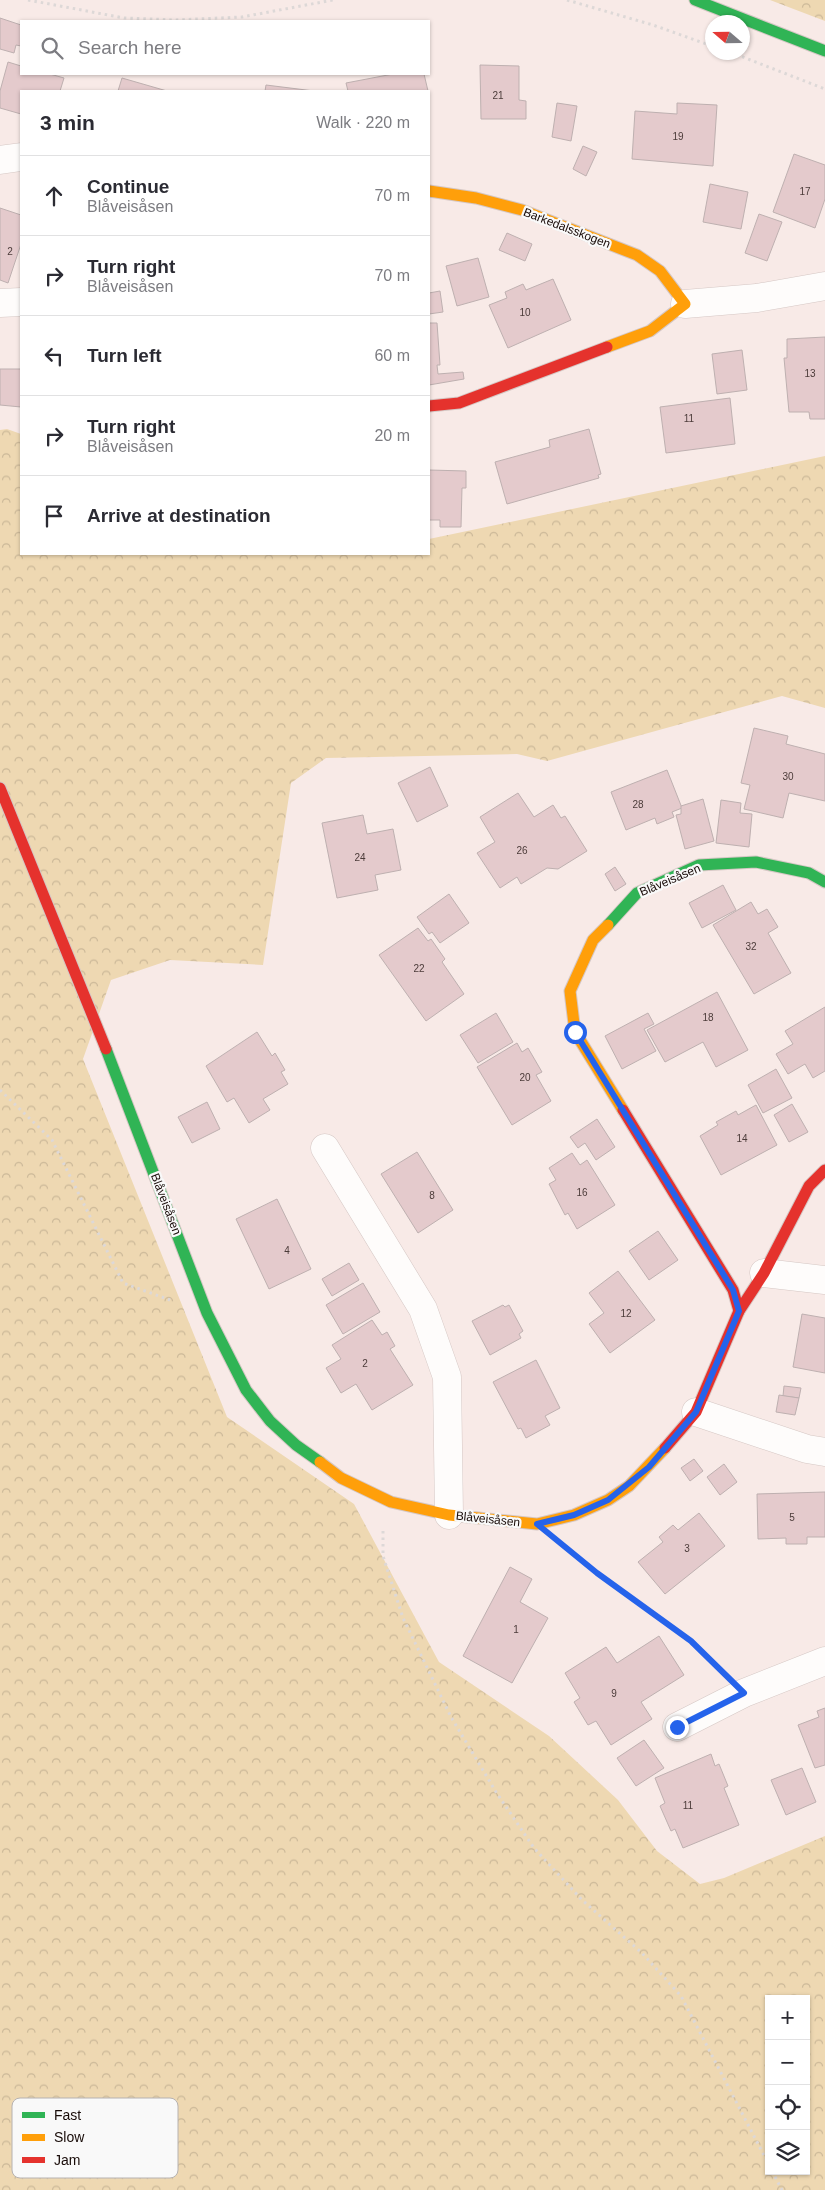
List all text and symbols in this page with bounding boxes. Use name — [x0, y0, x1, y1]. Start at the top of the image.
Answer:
north arrow — [705, 15, 750, 60]
search box — [20, 20, 430, 75]
icon: search — [38, 34, 66, 62]
text: Search here — [78, 37, 182, 58]
house number: 21 — [492, 90, 504, 101]
text: 3 min — [40, 111, 95, 134]
text: Walk · 220 m — [316, 114, 410, 131]
house number: 19 — [672, 131, 684, 142]
text: Continue — [87, 176, 169, 197]
icon: ahead — [40, 182, 68, 210]
house number: 17 — [799, 186, 811, 197]
text: 70 m — [374, 187, 410, 204]
text: Blåveisåsen — [87, 198, 173, 215]
street label: Barkedalsskogen — [522, 205, 612, 251]
house number: 2 — [7, 246, 13, 257]
text: Turn right — [87, 256, 175, 277]
icon: right — [40, 262, 68, 290]
text: 70 m — [374, 267, 410, 284]
text: Blåveisåsen — [87, 278, 173, 295]
house number: 10 — [519, 307, 531, 318]
icon: left — [40, 342, 68, 370]
text: Turn left — [87, 345, 162, 366]
text: 60 m — [374, 347, 410, 364]
house number: 13 — [804, 368, 816, 379]
house number: 11 — [684, 413, 695, 424]
text: Turn right — [87, 416, 175, 437]
icon: right — [40, 422, 68, 450]
text: 20 m — [374, 427, 410, 444]
text: Blåveisåsen — [87, 438, 173, 455]
icon: arrive — [40, 502, 68, 530]
text: Arrive at destination — [87, 505, 271, 526]
house number: 30 — [782, 771, 794, 782]
house number: 28 — [632, 799, 644, 810]
house number: 26 — [516, 845, 528, 856]
house number: 24 — [354, 852, 366, 863]
street label: Blåveisåsen — [637, 861, 703, 899]
house number: 32 — [745, 941, 757, 952]
house number: 22 — [413, 963, 425, 974]
house number: 18 — [702, 1012, 714, 1023]
route start — [564, 1021, 587, 1044]
house number: 20 — [519, 1072, 531, 1083]
house number: 14 — [736, 1133, 748, 1144]
street label: Blåveisåsen — [148, 1171, 184, 1237]
house number: 16 — [576, 1187, 588, 1198]
house number: 8 — [429, 1190, 435, 1201]
house number: 4 — [284, 1245, 290, 1256]
house number: 12 — [620, 1308, 632, 1319]
house number: 2 — [362, 1358, 368, 1369]
street label: Blåveisåsen — [455, 1509, 521, 1529]
house number: 5 — [789, 1512, 795, 1523]
house number: 3 — [684, 1543, 690, 1554]
house number: 1 — [513, 1624, 519, 1635]
house number: 9 — [611, 1688, 617, 1699]
route end — [666, 1716, 689, 1739]
house number: 11 — [683, 1800, 694, 1811]
map controls — [765, 1995, 810, 2175]
button: + — [765, 1995, 810, 2040]
button: − — [765, 2040, 810, 2085]
button: locate — [765, 2085, 810, 2130]
legend — [12, 2098, 178, 2178]
text: Fast — [54, 2107, 81, 2123]
text: Slow — [54, 2129, 85, 2145]
button: layers — [765, 2130, 810, 2175]
text: Jam — [54, 2152, 80, 2168]

